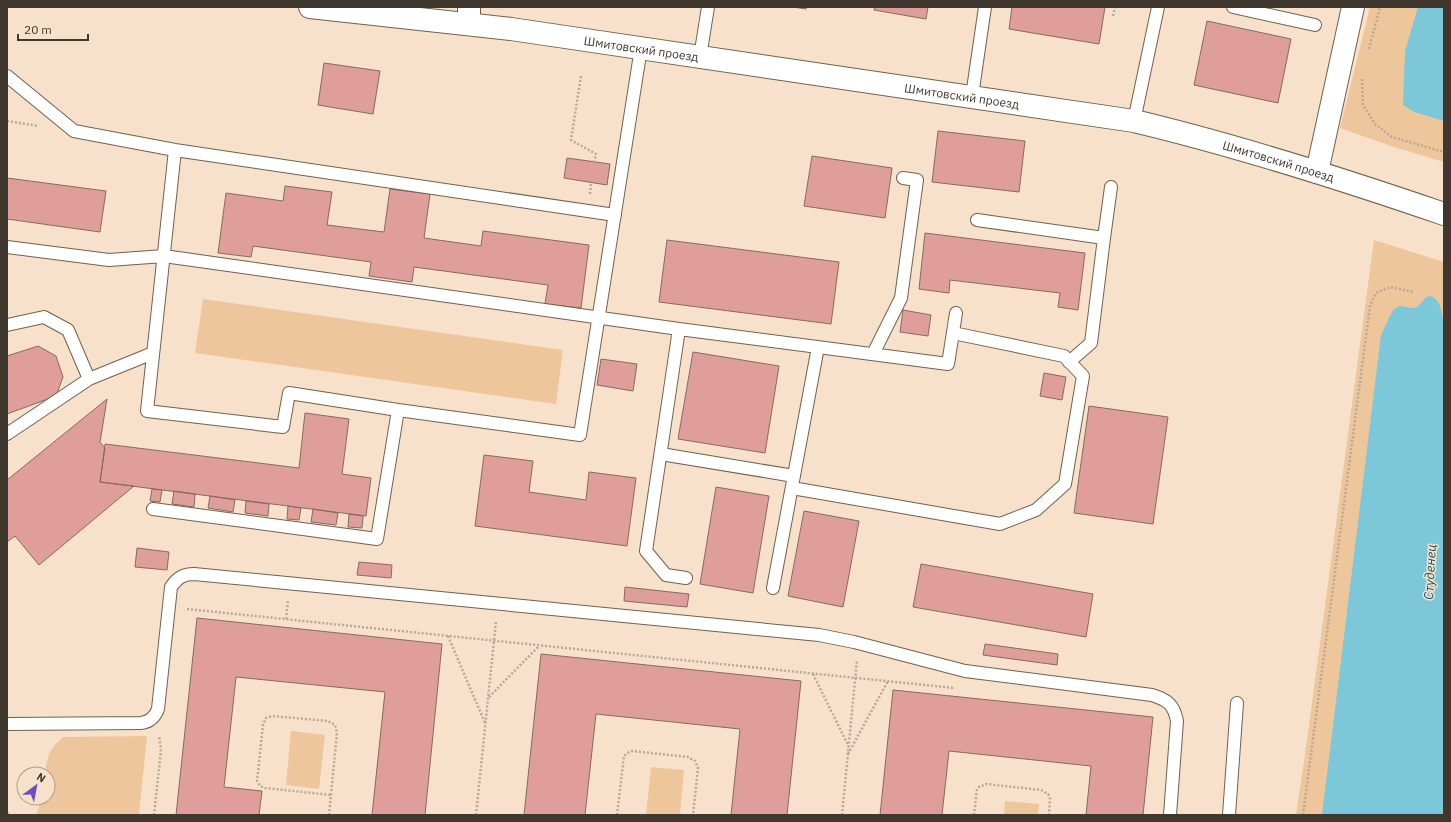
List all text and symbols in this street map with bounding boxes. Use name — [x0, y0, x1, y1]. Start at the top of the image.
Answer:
scale bar — [18, 16, 88, 42]
text: 20 m — [24, 22, 52, 37]
street label: Шмитовский проезд — [583, 32, 700, 64]
street label: Шмитовский проезд — [904, 80, 1020, 111]
street label: Шмитовский проезд — [1221, 137, 1336, 185]
water label: Студенец — [1420, 544, 1440, 600]
north arrow — [16, 766, 56, 806]
text: N — [34, 769, 48, 786]

